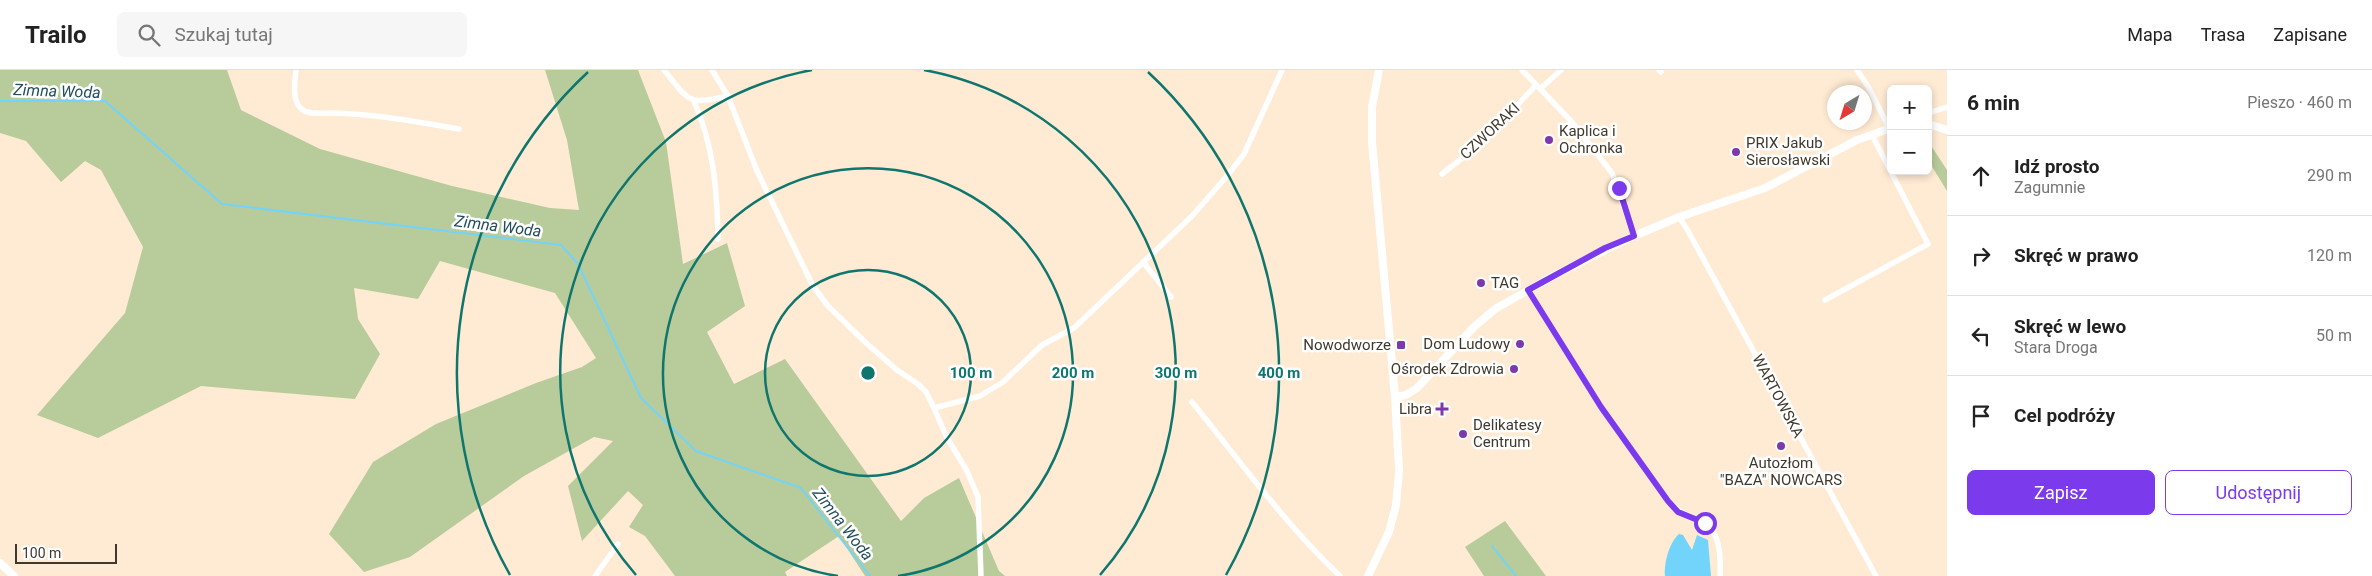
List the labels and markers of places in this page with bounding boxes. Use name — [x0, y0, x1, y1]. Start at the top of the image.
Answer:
place label: Kaplica i Ochronka — [1559, 122, 1623, 157]
marker: Kaplica i Ochronka — [1543, 134, 1555, 146]
place label: PRIX Jakub Sierosławski — [1746, 134, 1830, 169]
marker: PRIX Jakub Sierosławski — [1730, 146, 1742, 158]
place label: TAG — [1491, 274, 1519, 292]
marker: TAG — [1475, 277, 1487, 289]
place label: Dom Ludowy — [1423, 335, 1510, 353]
place label: Nowodworze — [1303, 336, 1391, 354]
marker: Dom Ludowy — [1514, 338, 1526, 350]
marker: Nowodworze — [1395, 339, 1407, 351]
place label: Ośrodek Zdrowia — [1391, 360, 1504, 378]
marker: Ośrodek Zdrowia — [1508, 363, 1520, 375]
centre of rings — [859, 364, 877, 382]
place label: Libra — [1399, 400, 1432, 418]
marker: Libra — [1436, 403, 1448, 415]
place label: Delikatesy Centrum — [1473, 416, 1542, 451]
marker: Delikatesy Centrum — [1457, 428, 1469, 440]
marker: Autozłom "BAZA" NOWCARS — [1775, 440, 1787, 452]
place label: Autozłom "BAZA" NOWCARS — [1720, 454, 1842, 489]

